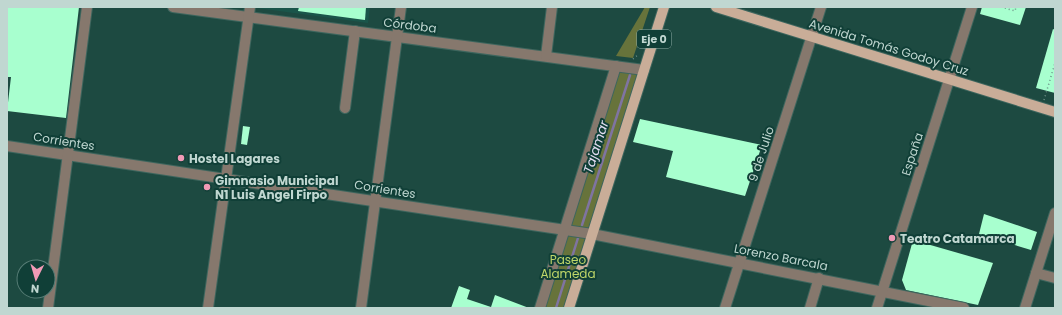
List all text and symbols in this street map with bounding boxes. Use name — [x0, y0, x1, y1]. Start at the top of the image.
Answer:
street label: Córdoba — [382, 13, 438, 37]
street label: Avenida Tomás Godoy Cruz — [807, 15, 971, 79]
road number: Eje 0 — [637, 30, 671, 48]
water label: Tajamar — [578, 117, 614, 176]
street label: 9 de Julio — [744, 124, 778, 184]
street label: Corrientes — [32, 128, 96, 154]
street label: España — [897, 130, 927, 178]
place label: Hostel Lagares — [189, 150, 280, 167]
marker: Hostel Lagares — [176, 153, 186, 163]
place label: Gimnasio Municipal N1 Luis Angel Firpo — [215, 172, 338, 203]
street label: Corrientes — [353, 176, 417, 202]
marker: Gimnasio Municipal N1 Luis Angel Firpo — [202, 182, 212, 192]
place label: Teatro Catamarca — [900, 230, 1015, 247]
marker: Teatro Catamarca — [887, 233, 897, 243]
street label: Lorenzo Barcala — [733, 240, 829, 274]
park label: Paseo Alameda — [540, 251, 596, 282]
north arrow — [16, 259, 56, 299]
text: N — [30, 281, 40, 297]

